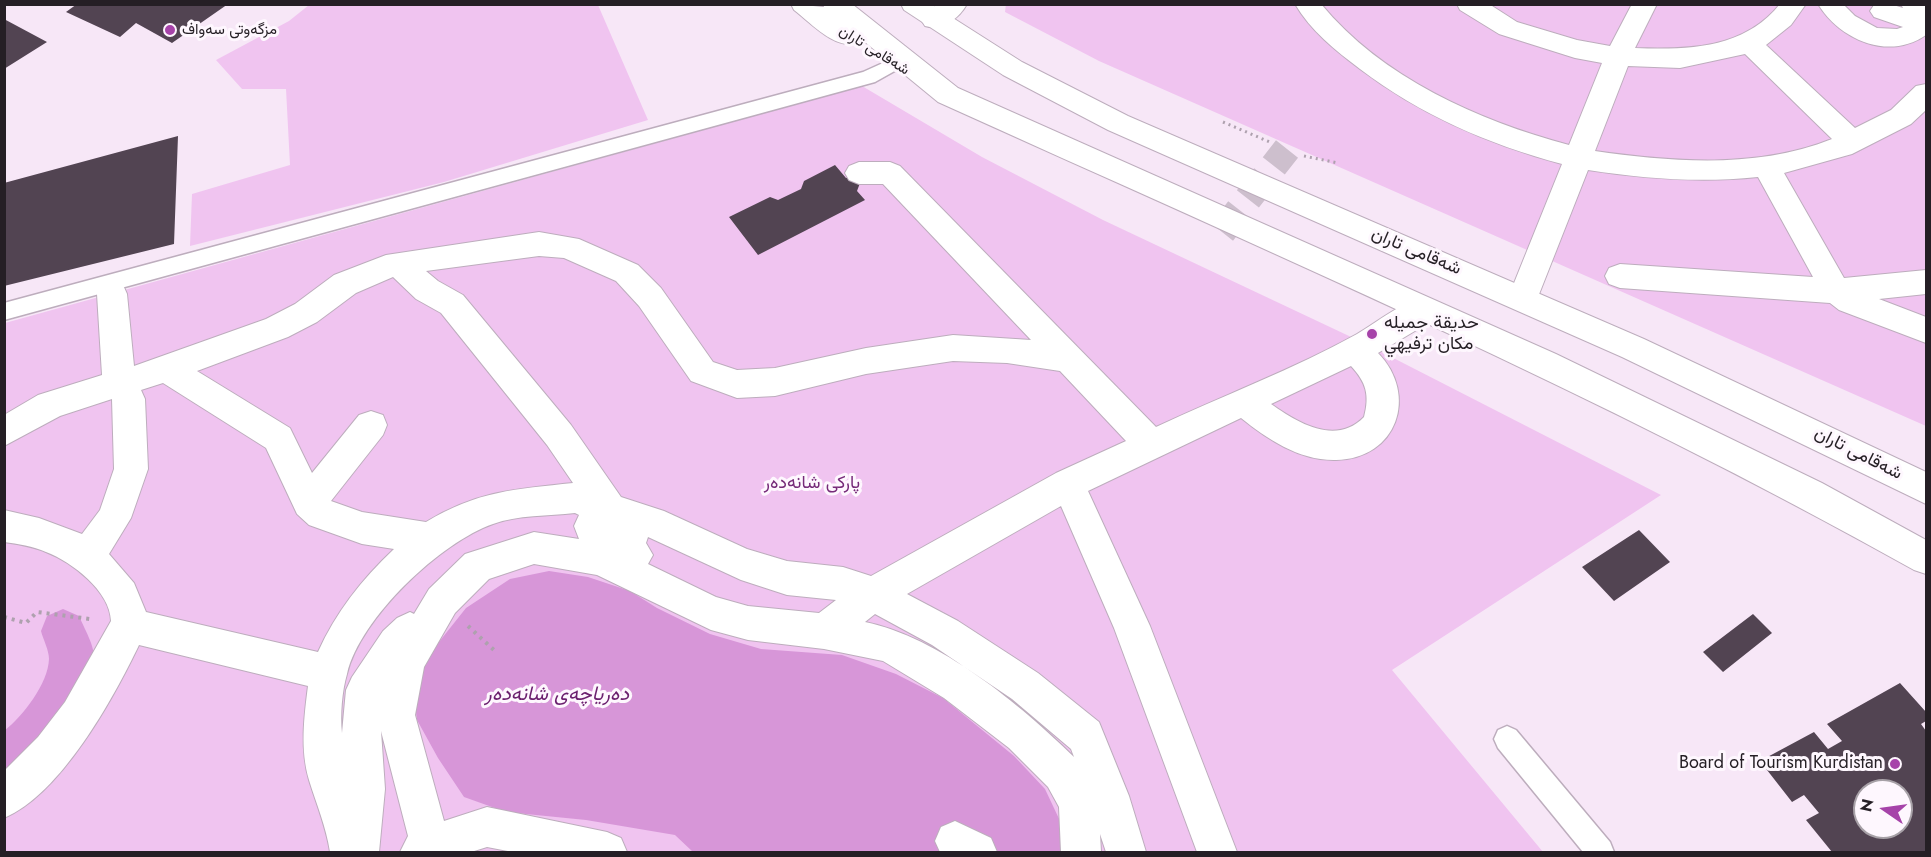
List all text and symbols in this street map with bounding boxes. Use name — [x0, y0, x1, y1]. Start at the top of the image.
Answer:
place label: مزگەوتی سەواف — [182, 21, 277, 39]
street label: شەقامی تاران — [836, 22, 912, 80]
marker: مزگەوتی سەواف — [163, 23, 177, 37]
street label: شەقامی تاران — [1368, 223, 1464, 281]
place label: حديقة جميله مكان ترفيهي — [1384, 313, 1479, 356]
marker: حديقة جميله مكان ترفيهي — [1365, 327, 1379, 341]
street label: شەقامی تاران — [1811, 423, 1905, 485]
park label: پارکی شانەدەر — [764, 473, 860, 495]
water label: دەریاچەی شانەدەر — [485, 683, 629, 707]
place label: Board of Tourism Kurdistan — [1679, 753, 1883, 775]
marker: Board of Tourism Kurdistan — [1888, 757, 1902, 771]
north arrow — [1853, 779, 1913, 839]
text: N — [1854, 797, 1880, 814]

